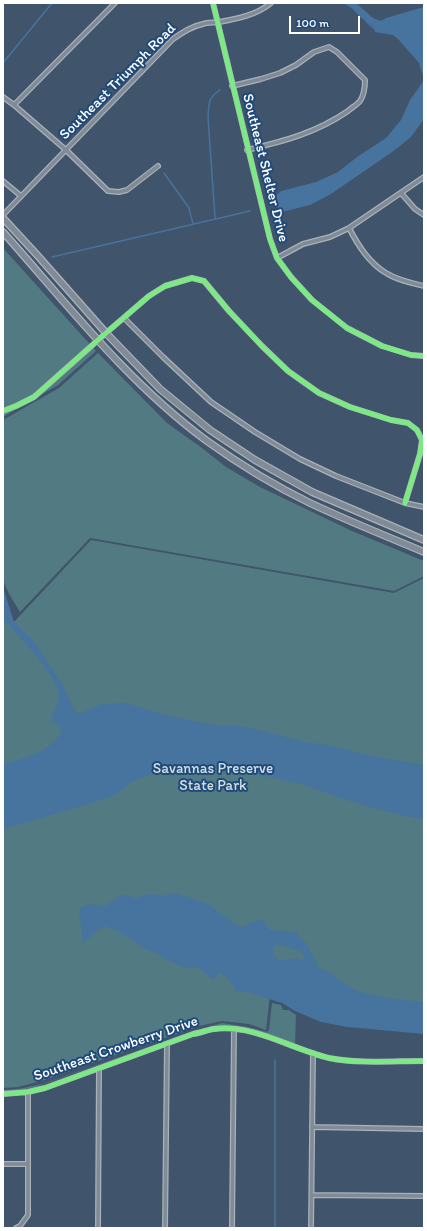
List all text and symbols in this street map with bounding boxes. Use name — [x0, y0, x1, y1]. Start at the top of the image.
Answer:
scale bar — [291, 8, 362, 34]
text: 100 m — [296, 16, 329, 30]
street label: Southeast Triumph Road — [56, 20, 180, 144]
street label: Southeast Shelter Drive — [238, 92, 292, 244]
park label: Savannas Preserve State Park — [153, 760, 273, 795]
street label: Southeast Crowberry Drive — [31, 1012, 201, 1086]

